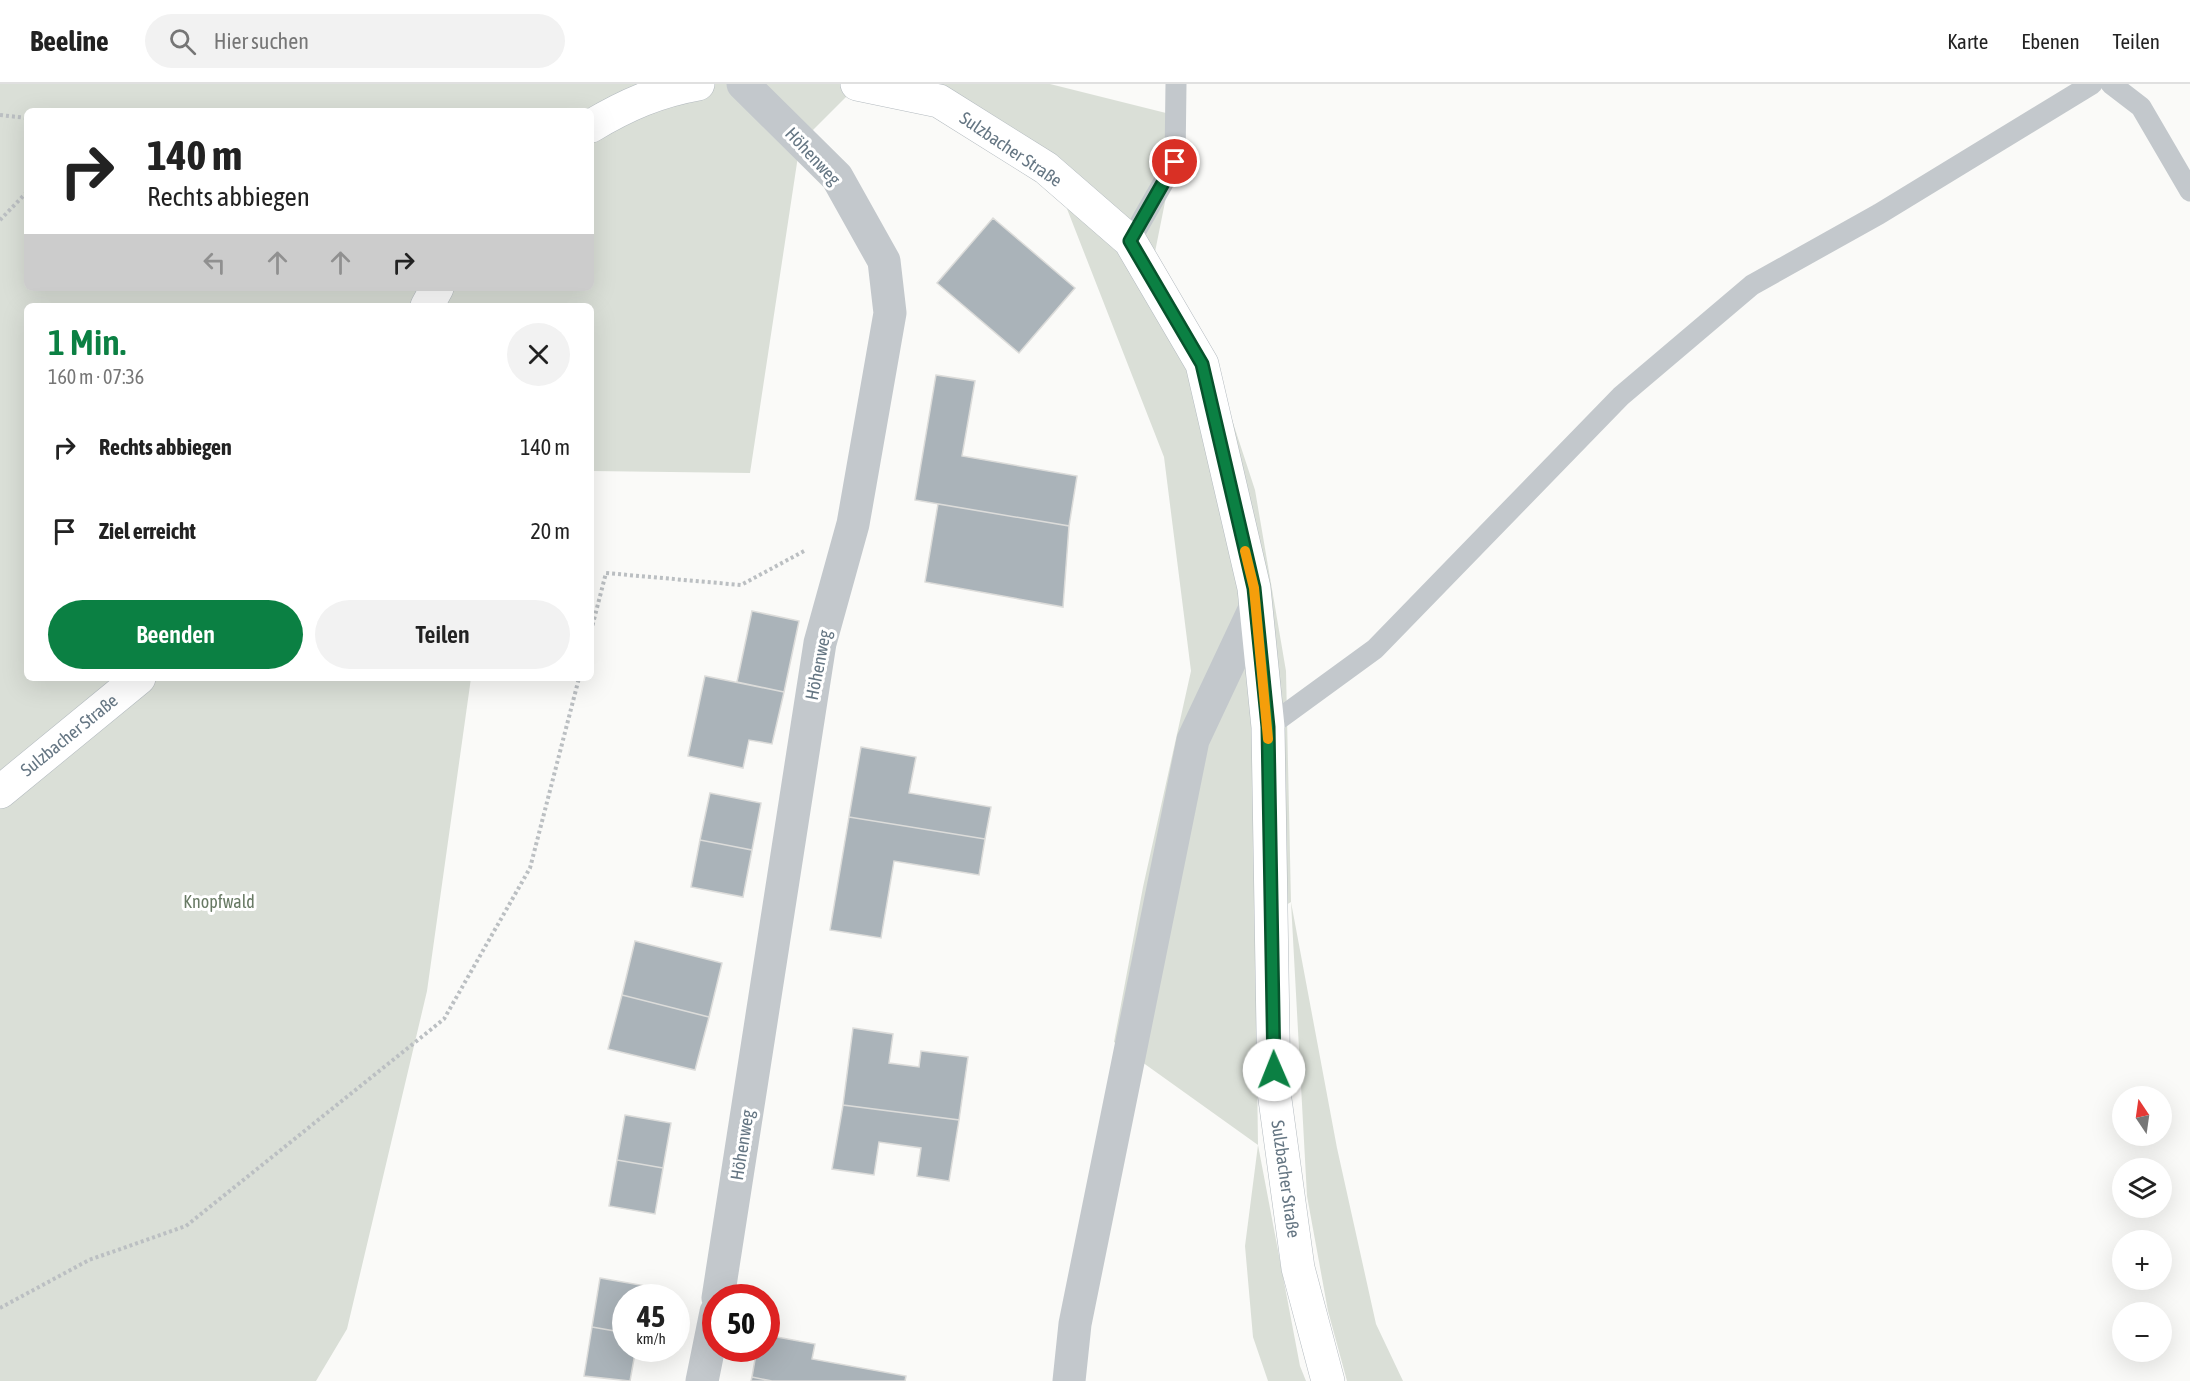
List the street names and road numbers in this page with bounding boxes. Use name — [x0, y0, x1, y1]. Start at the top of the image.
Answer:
street label: Sulzbacher Straße — [956, 107, 1066, 191]
street label: Höhenweg — [781, 123, 845, 189]
street label: Höhenweg — [801, 628, 835, 702]
street label: Sulzbacher Straße — [16, 690, 122, 780]
street label: Höhenweg — [726, 1108, 758, 1182]
street label: Sulzbacher Straße — [1267, 1119, 1305, 1239]

